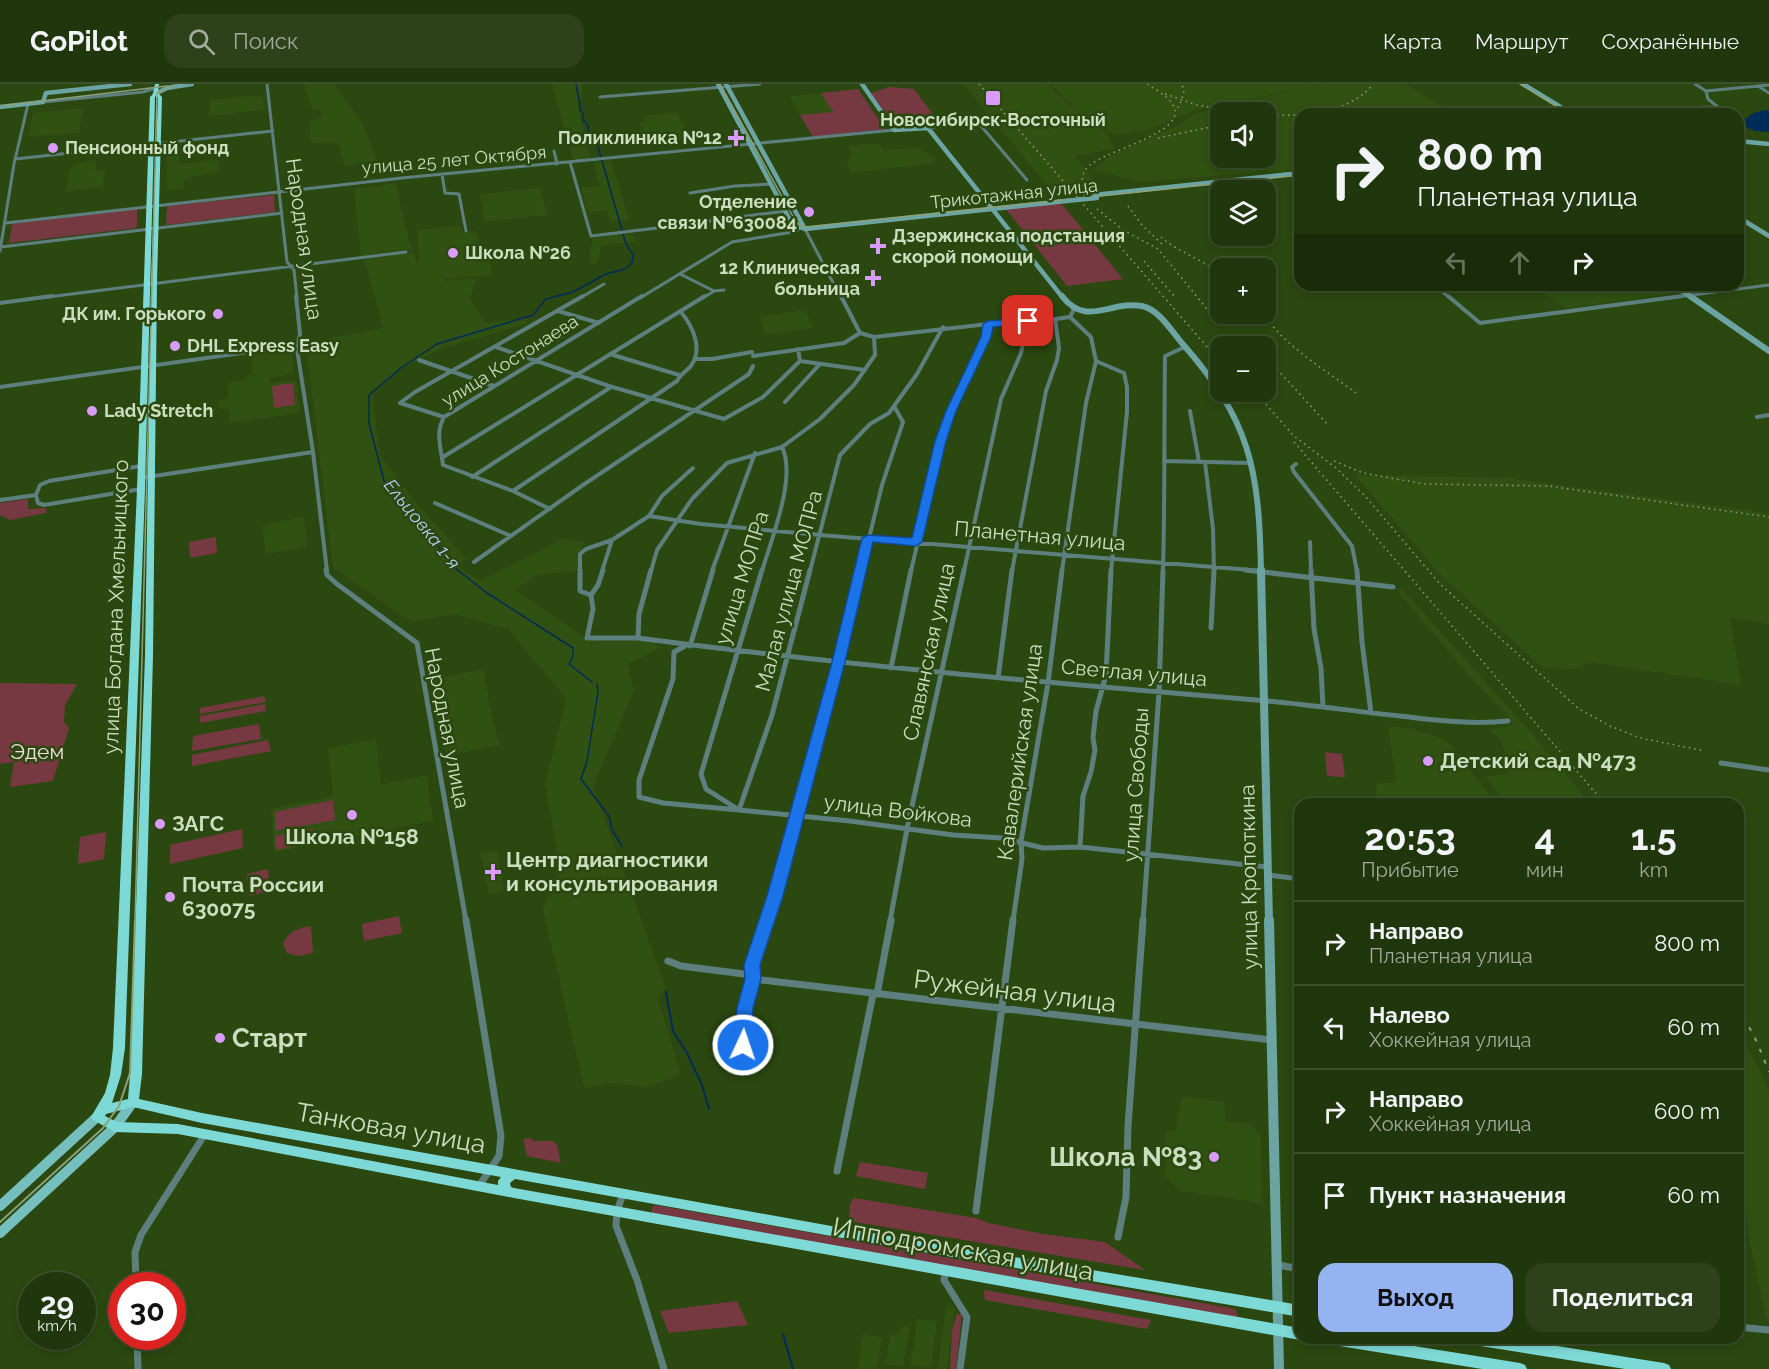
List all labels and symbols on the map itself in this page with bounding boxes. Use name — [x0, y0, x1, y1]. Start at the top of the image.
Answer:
marker: Новосибирск-Восточный — [984, 89, 1002, 107]
place label: Новосибирск-Восточный — [880, 109, 1106, 130]
place label: Поликлиника №12 — [558, 127, 722, 148]
marker: Поликлиника №12 — [727, 129, 745, 147]
place label: Пенсионный фонд — [65, 137, 229, 158]
marker: Пенсионный фонд — [46, 141, 60, 155]
street label: улица 25 лет Октября — [361, 141, 547, 178]
street label: Народная улица — [281, 156, 328, 321]
street label: Трикотажная улица — [929, 174, 1099, 213]
place label: Отделение связи №630084 — [657, 191, 797, 233]
marker: Отделение связи №630084 — [802, 205, 816, 219]
place label: Дзержинская подстанция скорой помощи — [892, 225, 1125, 267]
marker: Дзержинская подстанция скорой помощи — [869, 237, 887, 255]
place label: Школа №26 — [465, 242, 571, 263]
marker: Школа №26 — [446, 246, 460, 260]
place label: 12 Клиническая больница — [719, 257, 860, 299]
marker: 12 Клиническая больница — [864, 269, 882, 287]
pin — [1002, 295, 1053, 346]
place label: ДК им. Горького — [62, 303, 206, 324]
marker: ДК им. Горького — [211, 307, 225, 321]
street label: улица Костонаева — [438, 310, 582, 411]
place label: DHL Express Easy — [187, 335, 339, 356]
marker: DHL Express Easy — [168, 339, 182, 353]
place label: Lady Stretch — [104, 400, 213, 421]
marker: Lady Stretch — [85, 404, 99, 418]
street label: улица Богдана Хмельницкого — [98, 459, 133, 755]
water label: Ельцовка 1-я — [380, 475, 465, 573]
street label: Малая улица МОПРа — [750, 488, 827, 694]
street label: улица МОПРа — [709, 508, 774, 648]
street label: Планетная улица — [953, 516, 1127, 555]
street label: Славянская улица — [897, 561, 960, 743]
street label: Кавалерийская улица — [992, 642, 1047, 862]
street label: Народная улица — [420, 645, 475, 810]
street label: Светлая улица — [1060, 654, 1208, 691]
street label: улица Свободы — [1118, 707, 1153, 863]
park label: Эдем — [10, 739, 64, 764]
place label: Детский сад №473 — [1440, 748, 1636, 773]
marker: Детский сад №473 — [1421, 754, 1435, 768]
street label: улица Кропоткина — [1234, 784, 1263, 970]
street label: улица Войкова — [822, 789, 974, 832]
marker: Школа №158 — [345, 808, 359, 822]
place label: ЗАГС — [172, 811, 224, 836]
marker: ЗАГС — [153, 817, 167, 831]
place label: Школа №158 — [285, 824, 419, 849]
place label: Центр диагностики и консультирования — [506, 847, 718, 896]
marker: Центр диагностики и консультирования — [484, 863, 502, 881]
place label: Почта России 630075 — [182, 872, 324, 921]
marker: Почта России 630075 — [163, 890, 177, 904]
street label: Ружейная улица — [912, 964, 1118, 1018]
position arrow — [711, 1013, 775, 1077]
place label: Старт — [232, 1023, 307, 1053]
marker: Старт — [213, 1031, 227, 1045]
street label: Танковая улица — [294, 1097, 488, 1159]
place label: Школа №83 — [1049, 1142, 1202, 1172]
marker: Школа №83 — [1207, 1150, 1221, 1164]
street label: Ипподромская улица — [830, 1211, 1096, 1287]
speed limit sign: 30 — [108, 1272, 186, 1350]

